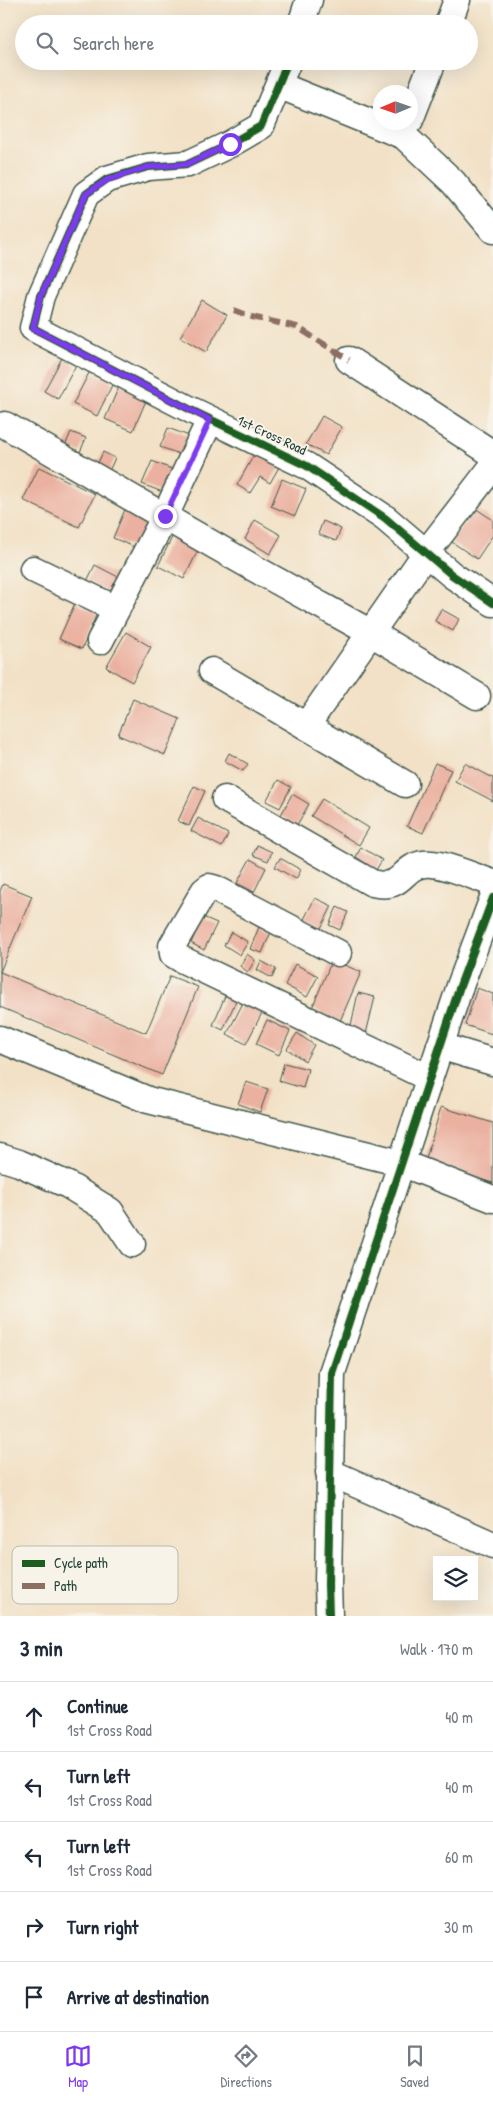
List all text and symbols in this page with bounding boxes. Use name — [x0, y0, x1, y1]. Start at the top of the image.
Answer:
search box — [15, 15, 478, 70]
icon: search — [33, 29, 61, 57]
text: Search here — [73, 30, 154, 56]
north arrow — [373, 85, 418, 130]
route start — [219, 133, 242, 156]
street label: 1st Cross Road — [235, 410, 310, 459]
route end — [154, 505, 177, 528]
legend — [12, 1546, 178, 1604]
text: Cycle path — [54, 1553, 108, 1573]
map controls — [433, 1556, 478, 1601]
button: layers — [433, 1556, 478, 1601]
text: Path — [54, 1576, 77, 1595]
text: 3 min — [20, 1634, 63, 1663]
text: Walk · 170 m — [400, 1638, 473, 1660]
text: Continue — [67, 1693, 128, 1719]
icon: ahead — [20, 1703, 48, 1731]
text: 40 m — [445, 1706, 473, 1728]
text: 1st Cross Road — [67, 1719, 152, 1741]
text: Turn left — [67, 1763, 130, 1789]
icon: left — [20, 1773, 48, 1801]
text: 40 m — [445, 1776, 473, 1798]
text: 1st Cross Road — [67, 1789, 152, 1811]
text: Turn left — [67, 1833, 130, 1859]
icon: left — [20, 1843, 48, 1871]
text: 60 m — [445, 1846, 473, 1868]
text: 1st Cross Road — [67, 1859, 152, 1881]
icon: right — [20, 1913, 48, 1941]
text: Turn right — [67, 1914, 138, 1940]
text: 30 m — [444, 1916, 473, 1938]
icon: arrive — [20, 1983, 48, 2011]
text: Arrive at destination — [67, 1984, 209, 2010]
tab: Map — [64, 2042, 92, 2091]
tab: Directions — [220, 2042, 272, 2091]
tab: Saved — [400, 2042, 429, 2091]

